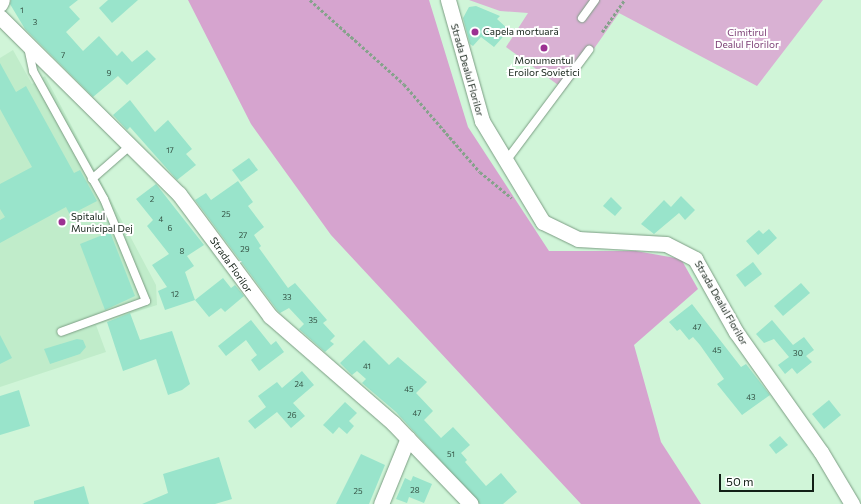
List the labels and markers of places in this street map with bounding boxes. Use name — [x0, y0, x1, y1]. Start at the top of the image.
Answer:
place label: Capela mortuară — [483, 26, 559, 38]
marker: Capela mortuară — [470, 27, 480, 37]
marker: Monumentul Eroilor Sovietici — [539, 43, 549, 53]
place label: Monumentul Eroilor Sovietici — [508, 54, 580, 78]
place label: Spitalul Municipal Dej — [71, 210, 133, 234]
marker: Spitalul Municipal Dej — [56, 216, 68, 228]

